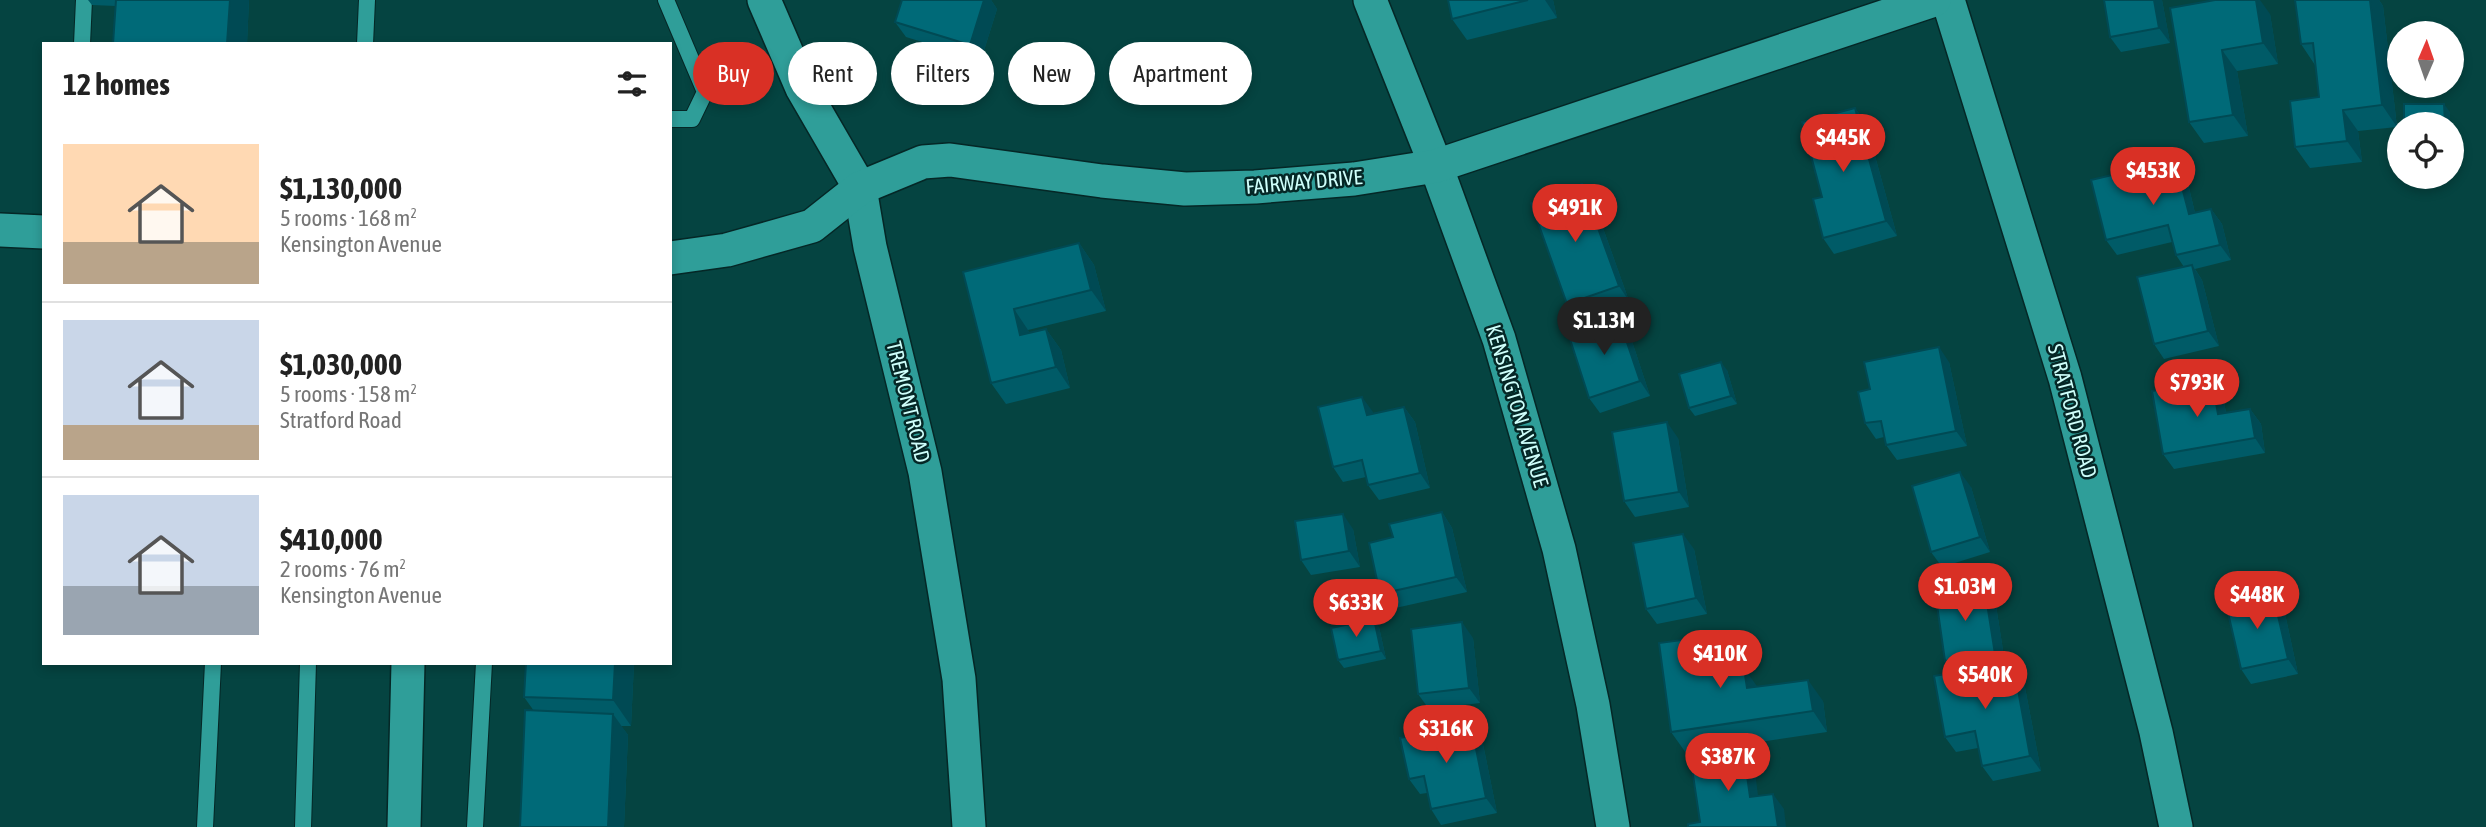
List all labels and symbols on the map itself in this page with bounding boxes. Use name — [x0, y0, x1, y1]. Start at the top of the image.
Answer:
north arrow — [2387, 21, 2464, 98]
pin: $445K — [1794, 114, 1892, 174]
pin: $453K — [2104, 148, 2202, 207]
street label: FAIRWAY DRIVE — [1245, 164, 1363, 198]
pin: $491K — [1526, 184, 1624, 244]
pin: $1.13M — [1547, 298, 1661, 357]
street label: KENSINGTON AVENUE — [1482, 322, 1554, 490]
street label: TREMONT ROAD — [882, 339, 936, 465]
street label: STRATFORD ROAD — [2044, 341, 2102, 480]
pin: $793K — [2148, 360, 2246, 419]
pin: $1.03M — [1908, 564, 2022, 623]
pin: $448K — [2208, 572, 2306, 631]
pin: $633K — [1307, 580, 1405, 639]
pin: $410K — [1671, 630, 1769, 690]
pin: $540K — [1936, 652, 2034, 711]
pin: $316K — [1397, 706, 1495, 765]
pin: $387K — [1679, 734, 1777, 793]

